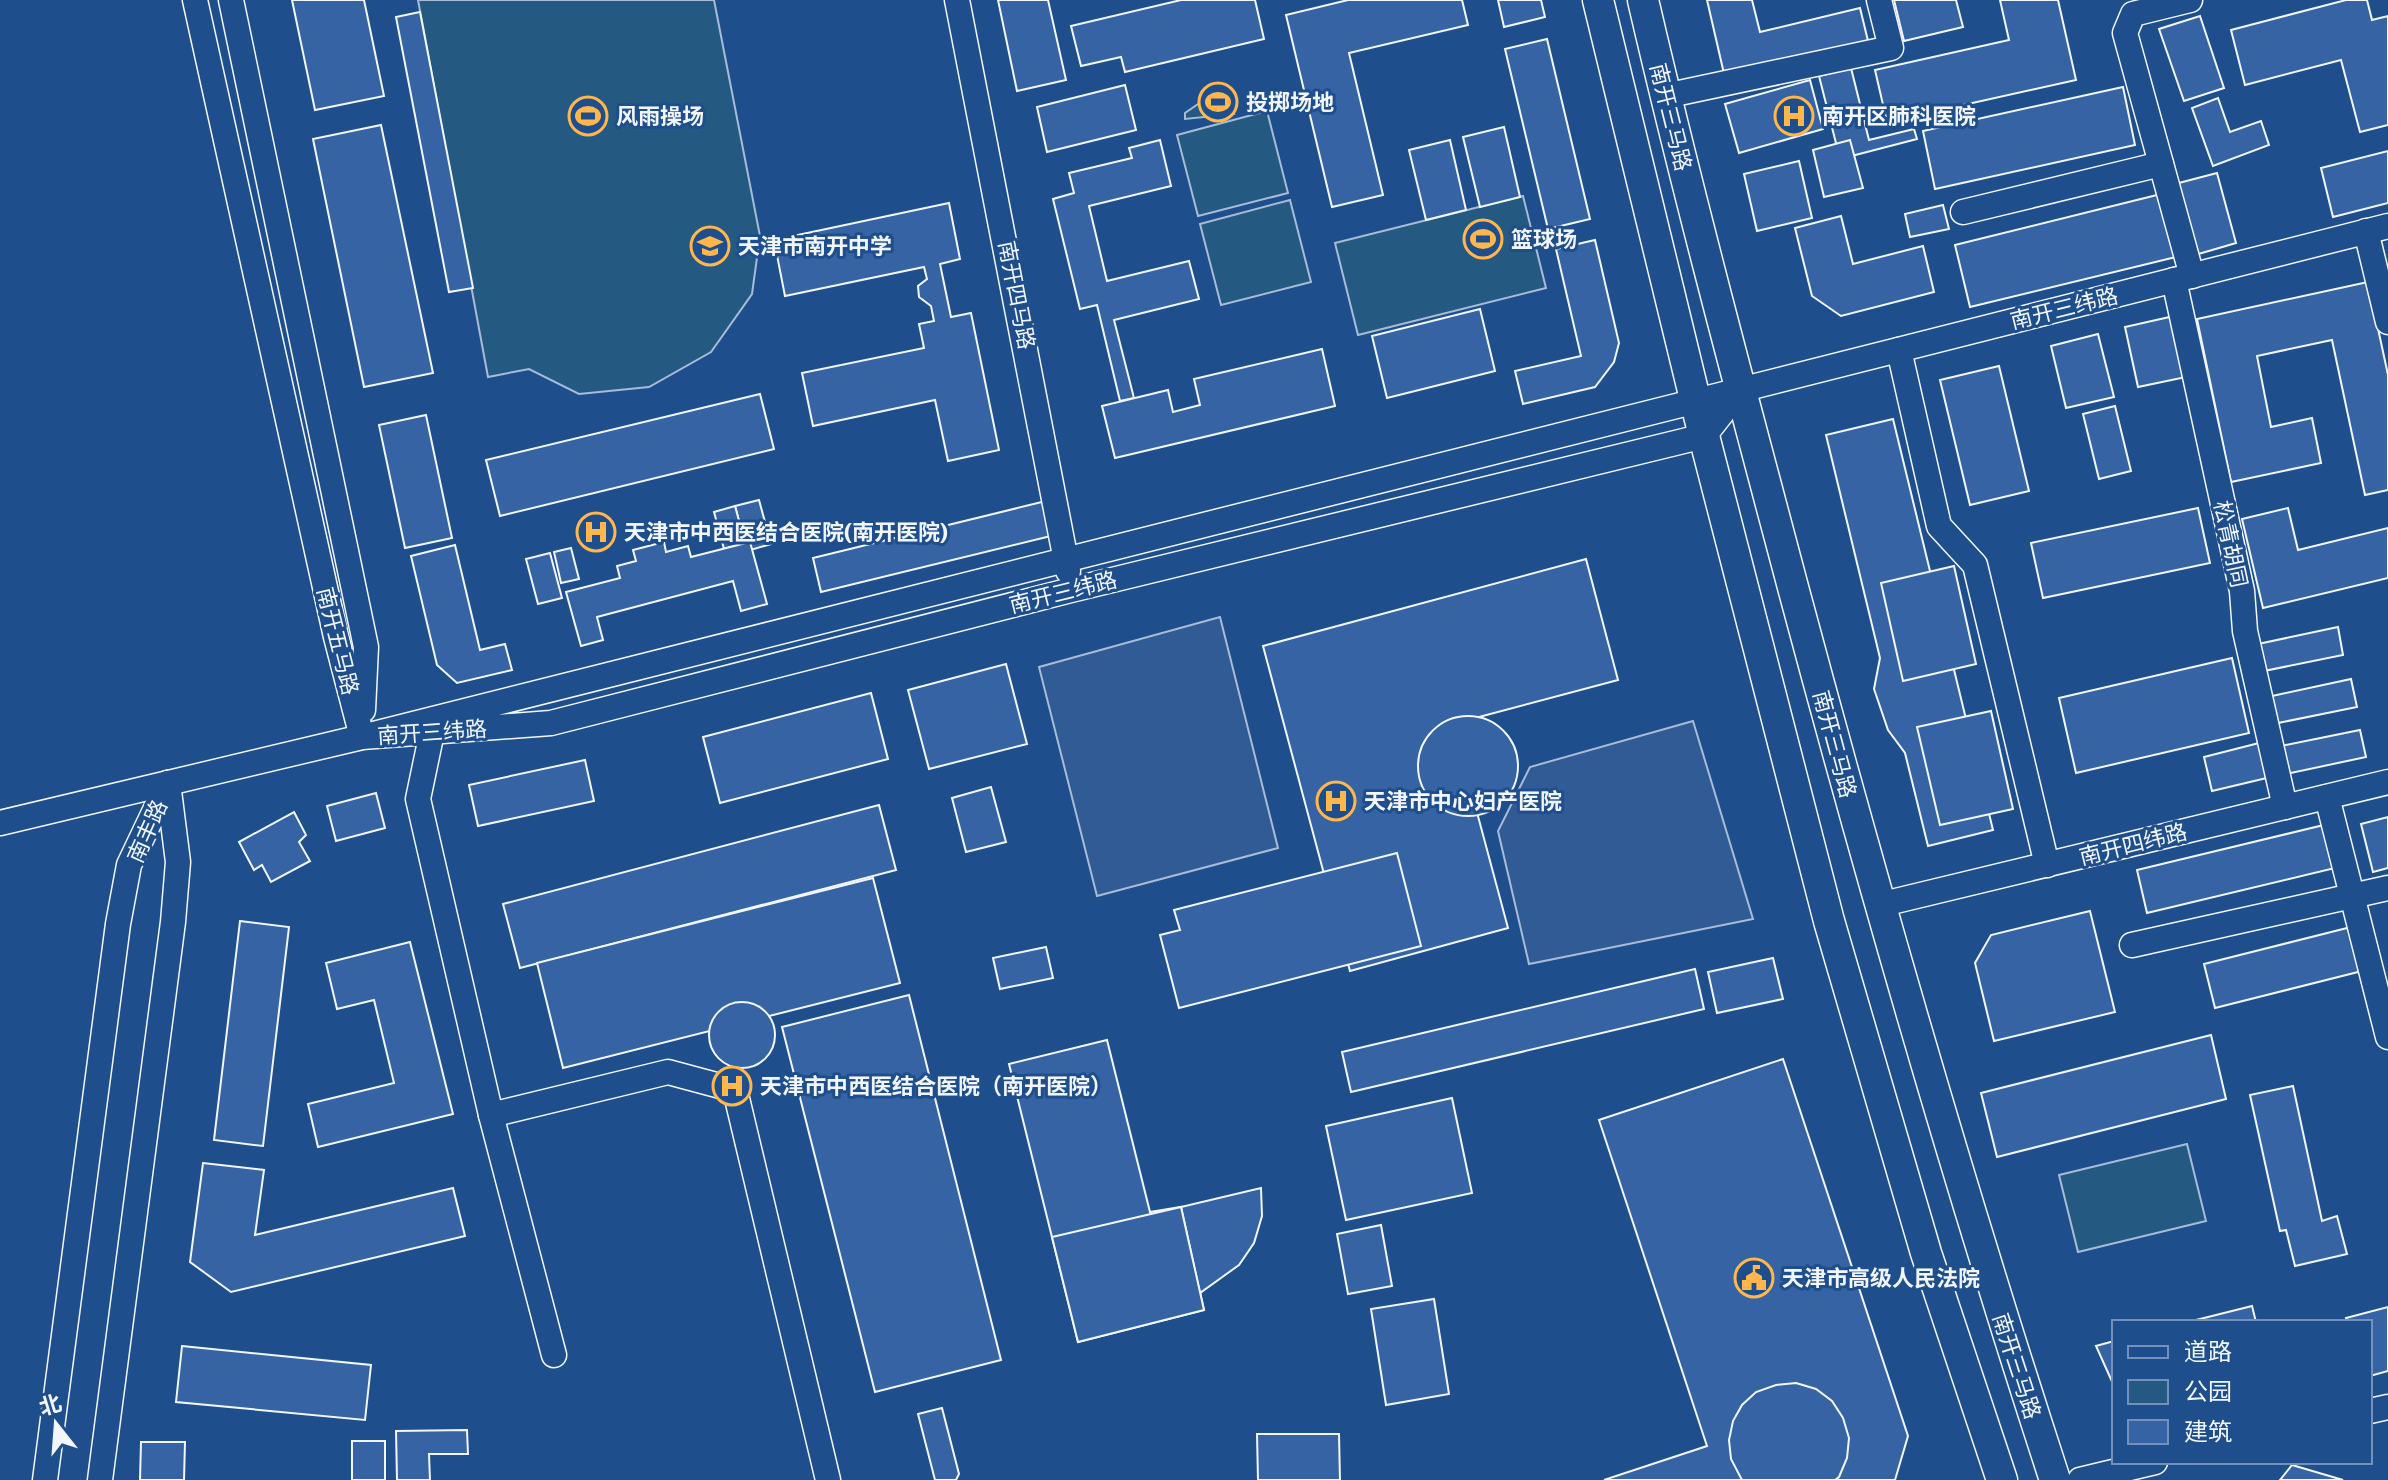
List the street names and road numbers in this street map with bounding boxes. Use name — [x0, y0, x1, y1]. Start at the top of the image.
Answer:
street label: 南开三马路 — [1645, 61, 1696, 174]
street label: 南开四马路 — [994, 239, 1039, 351]
street label: 南开三纬路 — [2008, 283, 2121, 334]
street label: 松青胡同 — [2209, 498, 2252, 590]
street label: 南开三纬路 — [1007, 567, 1120, 618]
street label: 南开五马路 — [312, 585, 363, 698]
street label: 南开三马路 — [1808, 688, 1861, 800]
street label: 南开三纬路 — [376, 716, 488, 749]
street label: 南丰路 — [123, 796, 172, 866]
street label: 南开四纬路 — [2077, 819, 2190, 870]
street label: 南开三马路 — [1988, 1310, 2045, 1422]

